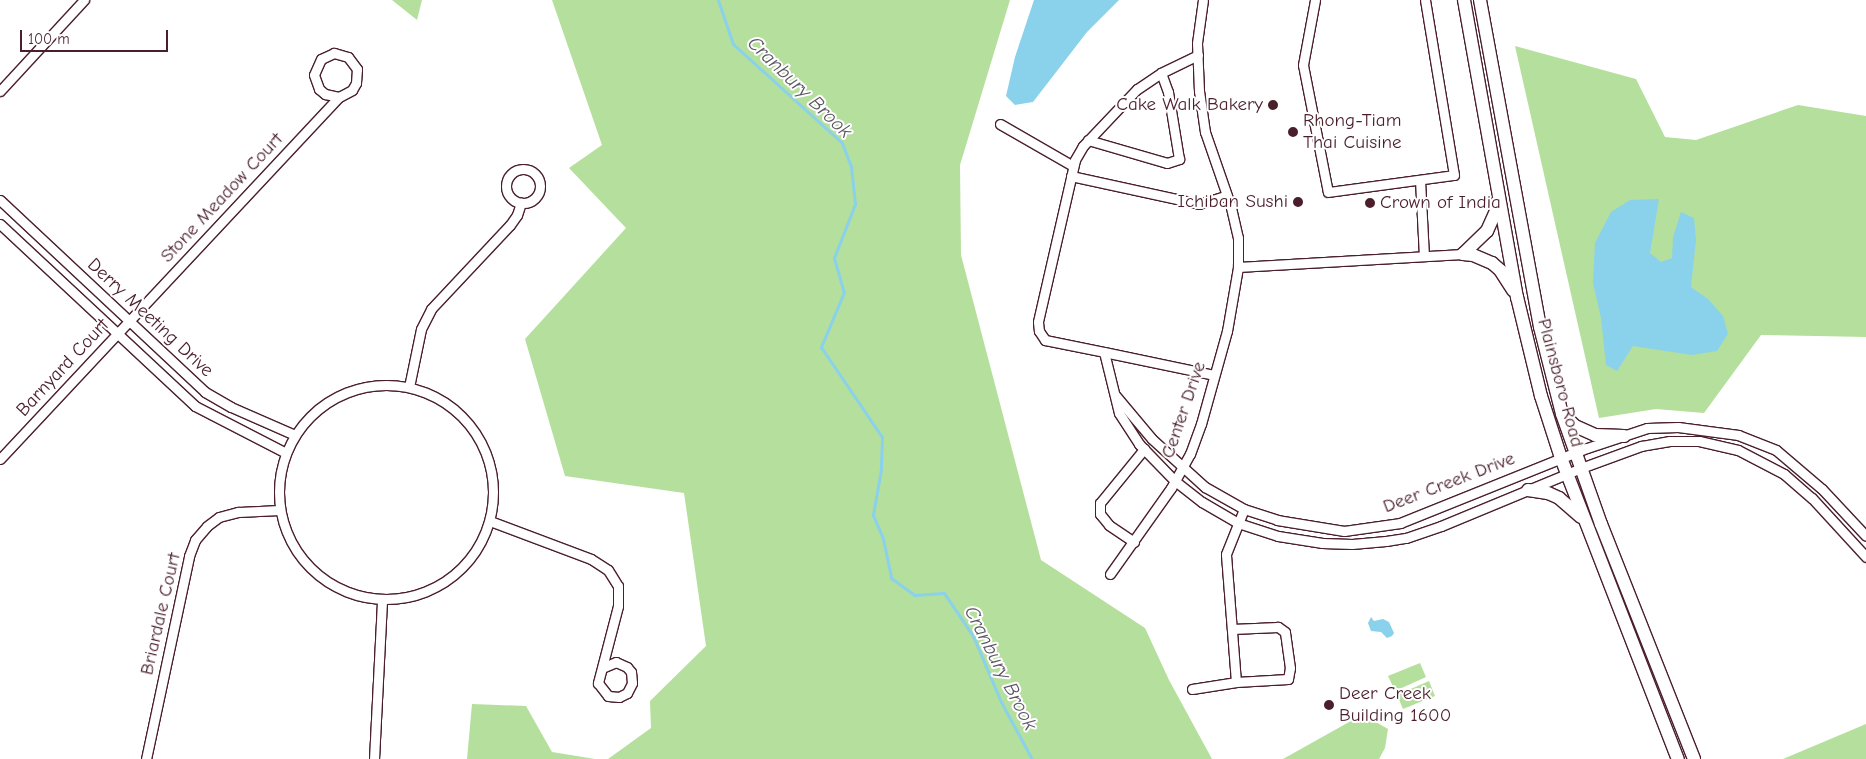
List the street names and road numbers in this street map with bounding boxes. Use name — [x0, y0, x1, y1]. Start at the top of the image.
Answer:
street label: Stone Meadow Court — [156, 128, 288, 268]
street label: Derry Meeting Drive — [82, 254, 218, 382]
street label: Barnyard Court — [12, 314, 114, 422]
street label: Plainsboro Road — [1532, 316, 1588, 450]
street label: Center Drive — [1157, 359, 1211, 461]
street label: Deer Creek Drive — [1380, 447, 1518, 519]
street label: Briardale Court — [136, 551, 186, 677]

